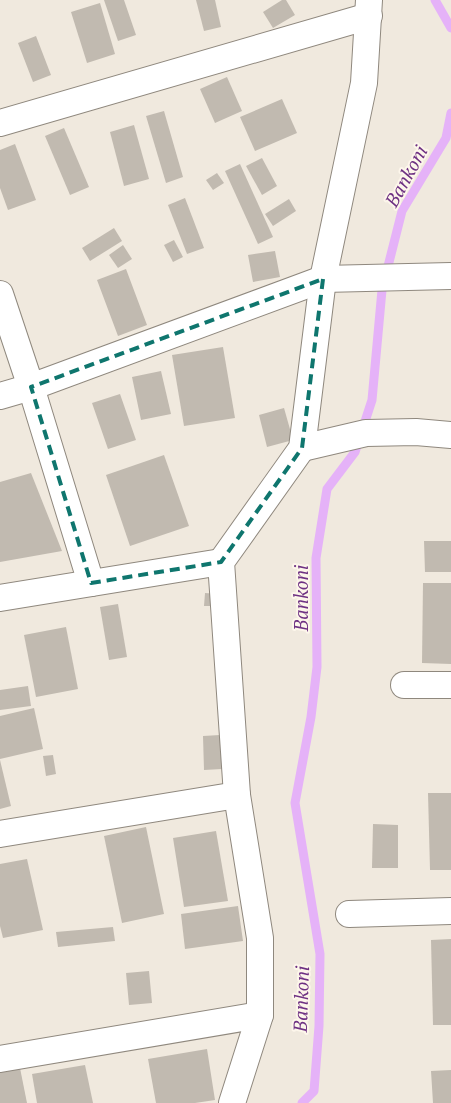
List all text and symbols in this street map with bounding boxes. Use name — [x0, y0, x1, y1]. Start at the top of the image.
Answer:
water label: Bankoni — [378, 140, 433, 212]
water label: Bankoni — [288, 564, 313, 632]
water label: Bankoni — [287, 965, 314, 1034]

